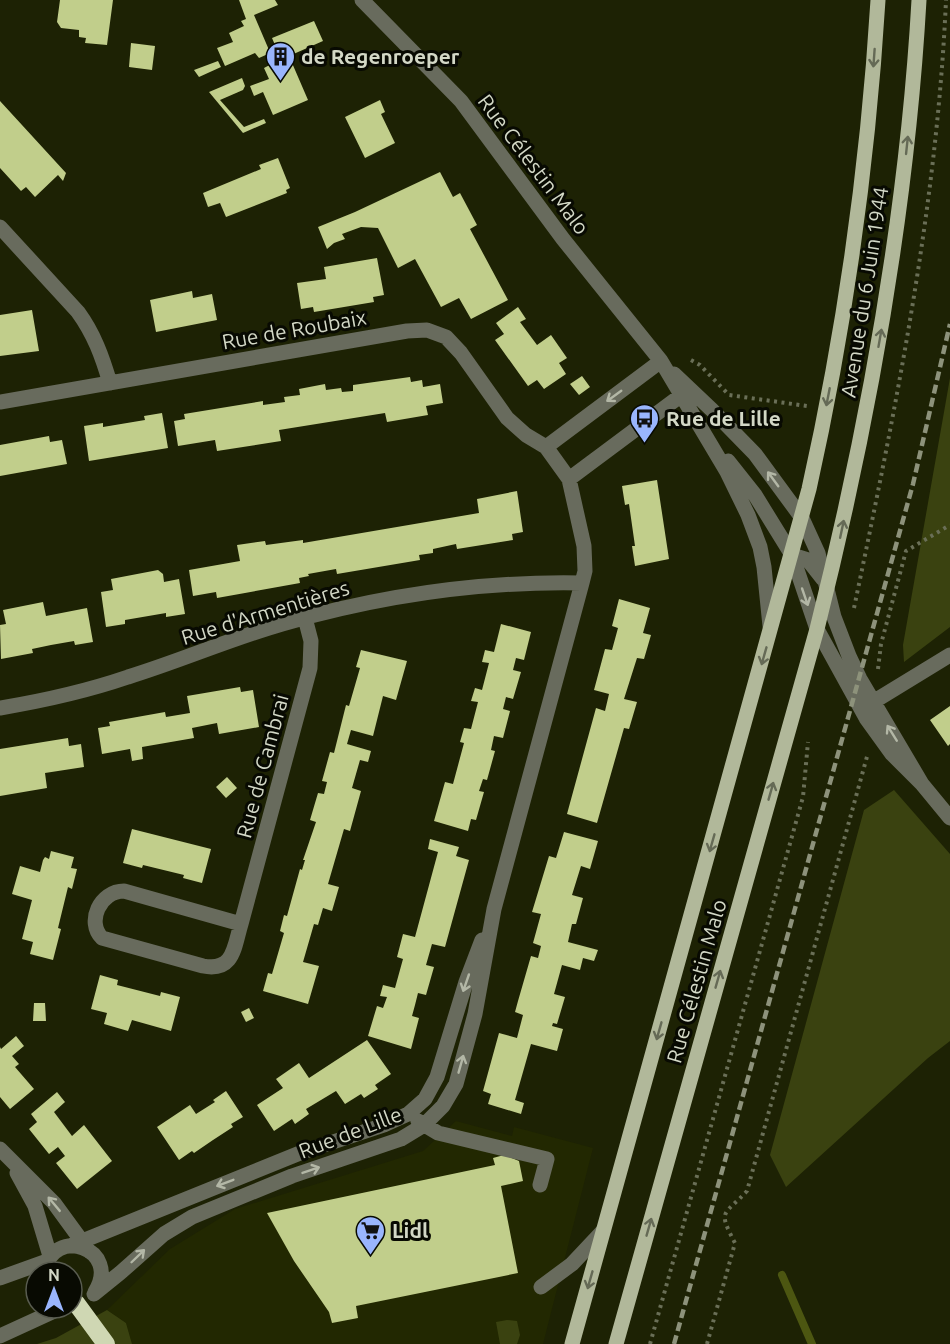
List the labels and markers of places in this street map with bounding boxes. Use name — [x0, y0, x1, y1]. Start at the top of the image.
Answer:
building icon: de Regenroeper — [264, 40, 296, 82]
place label: de Regenroeper — [301, 44, 460, 68]
bus stop icon: Rue de Lille — [629, 402, 661, 444]
place label: Rue de Lille — [666, 406, 781, 430]
supermarket icon: Lidl — [355, 1214, 387, 1256]
place label: Lidl — [392, 1218, 428, 1242]

